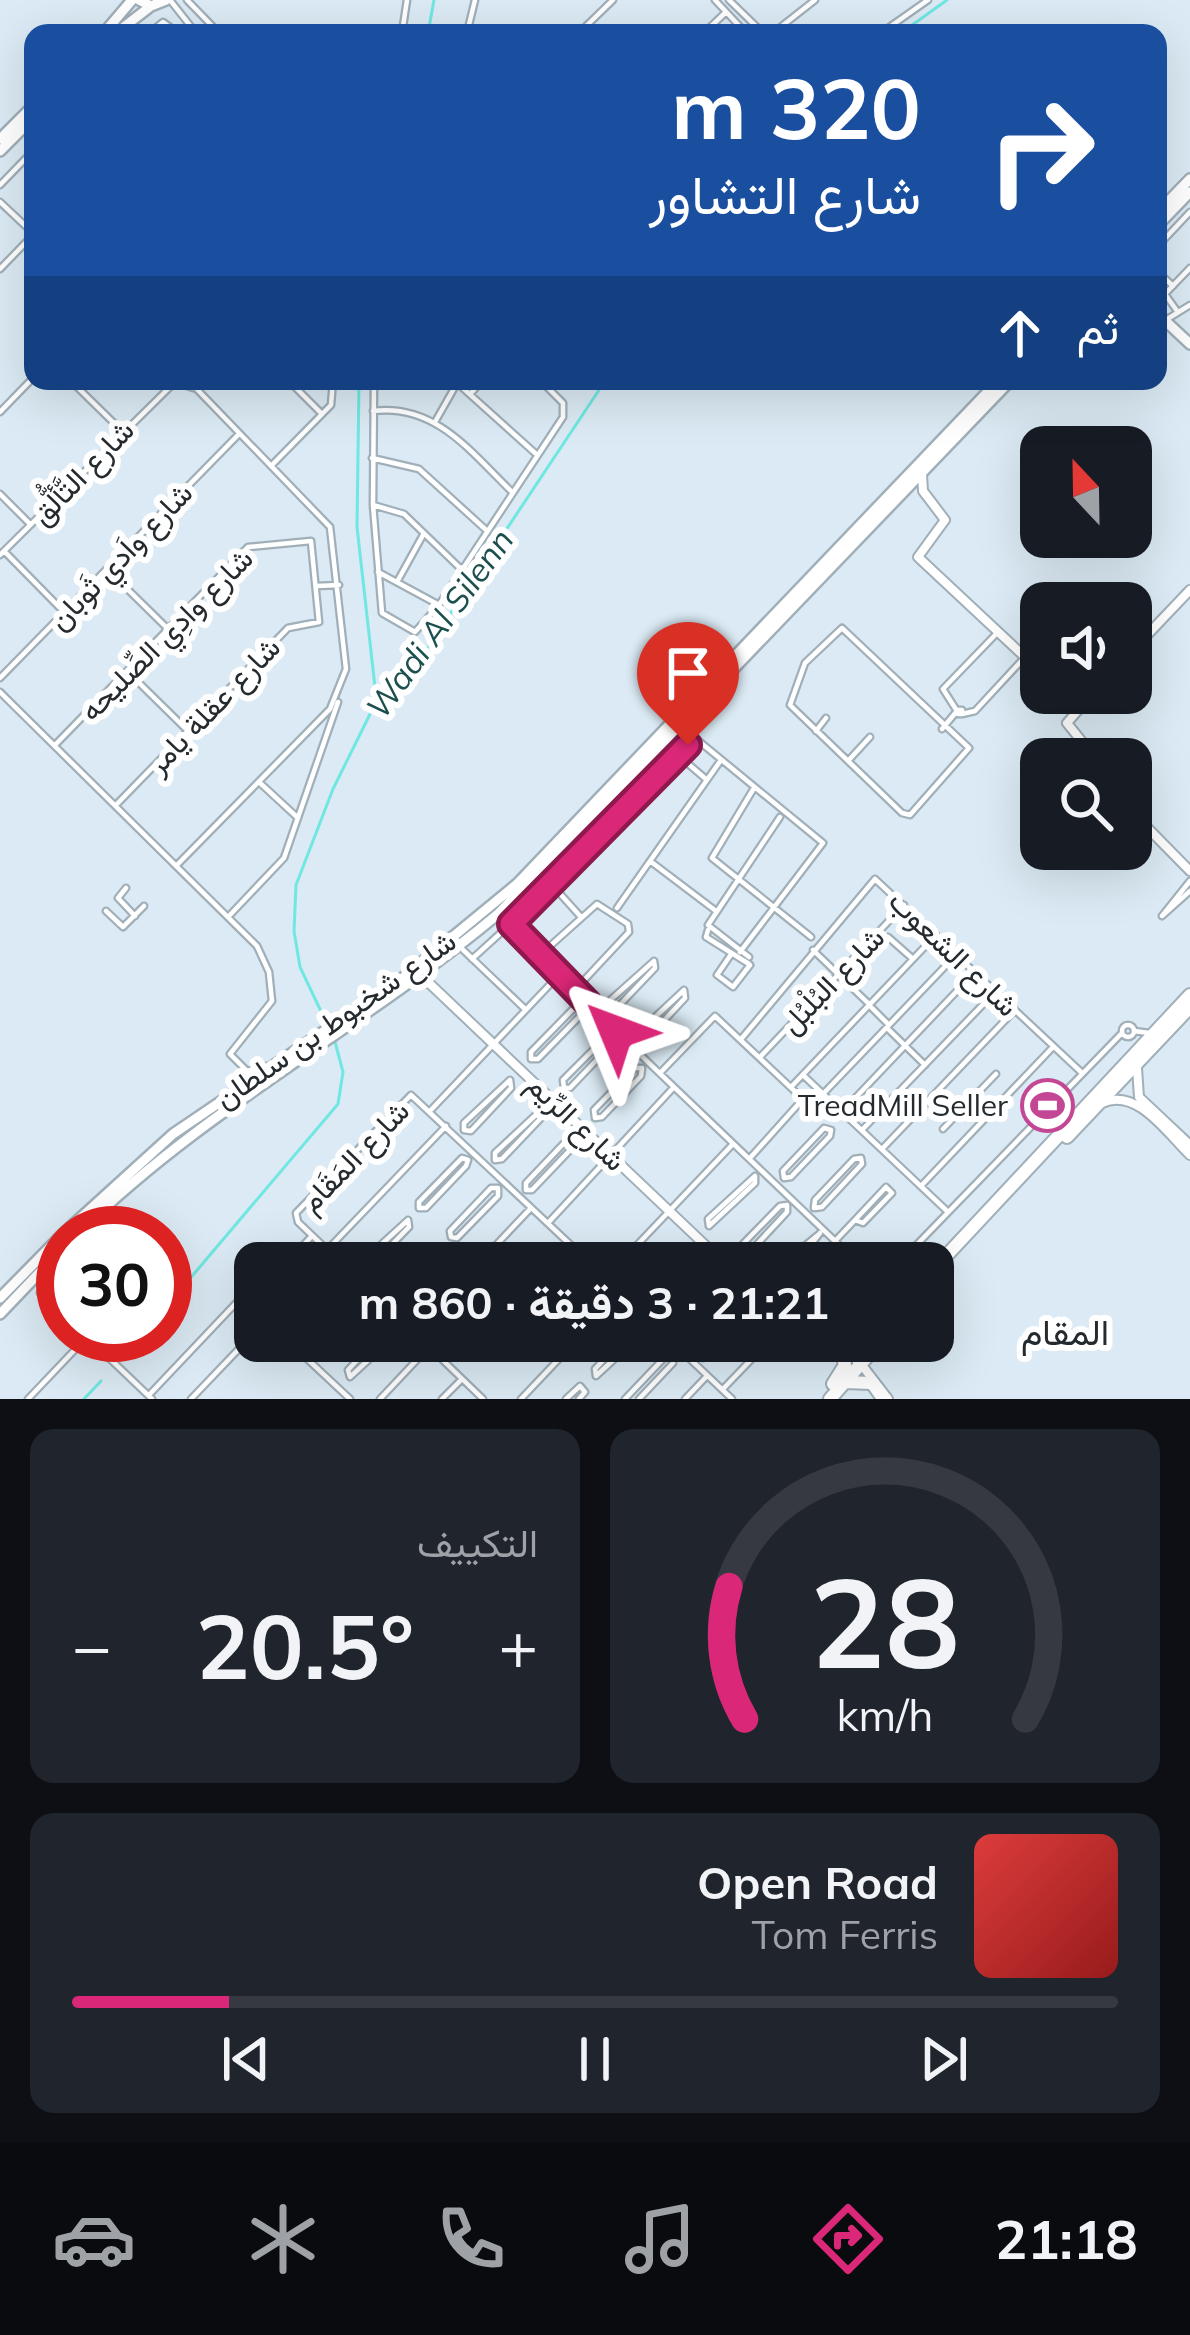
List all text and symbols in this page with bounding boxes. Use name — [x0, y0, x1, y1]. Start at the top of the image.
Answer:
text: 320 m — [671, 55, 921, 160]
icon: right — [963, 72, 1119, 228]
text: شارع التشاور — [649, 160, 921, 228]
text: ثم — [1077, 299, 1119, 355]
icon: ahead — [987, 300, 1053, 366]
street label: شارع التَّألُّق — [18, 407, 143, 534]
north arrow — [1020, 426, 1152, 558]
map controls — [1020, 426, 1152, 870]
street label: شارع واَدي ثَوبان — [40, 474, 204, 642]
water label: Wadi Al Silenn — [356, 520, 522, 726]
street label: شارع وادِي الصِّليحه — [71, 539, 265, 733]
button: sound — [1020, 582, 1152, 714]
pin — [637, 622, 739, 745]
street label: شارع عقلة يامر — [137, 628, 289, 784]
icon: arrive — [655, 640, 721, 706]
button: search — [1020, 738, 1152, 870]
street label: شارع الشعوب — [880, 882, 1027, 1026]
street label: شارع البُلْبُل — [772, 919, 894, 1043]
street label: شارع شخبوط بن سلطان — [207, 921, 464, 1118]
position arrow — [553, 969, 679, 1095]
street label: شارع الرِّيم — [518, 1065, 635, 1180]
sports icon: TreadMill Seller — [1019, 1077, 1075, 1133]
place label: TreadMill Seller — [798, 1086, 1008, 1124]
street label: شارع المَقَام — [291, 1092, 418, 1222]
speed limit sign: 30 — [36, 1206, 192, 1362]
text: 21:21 · 3 دقيقة · 860 m — [359, 1274, 829, 1330]
district label: المقام — [1021, 1309, 1109, 1356]
text: التكييف — [417, 1518, 538, 1567]
text: 28 — [810, 1543, 960, 1699]
text: 20.5° — [196, 1589, 414, 1702]
text: − — [72, 1604, 112, 1687]
text: + — [498, 1604, 538, 1687]
text: km/h — [836, 1688, 934, 1742]
text: Open Road — [697, 1854, 938, 1910]
text: Tom Ferris — [751, 1910, 938, 1959]
icon: previous — [213, 2026, 279, 2092]
icon: pause — [562, 2026, 628, 2092]
icon: next — [911, 2026, 977, 2092]
icon: car — [52, 2197, 136, 2281]
icon: climate — [241, 2197, 325, 2281]
icon: phone — [429, 2197, 513, 2281]
icon: music — [618, 2197, 702, 2281]
icon: directions — [806, 2197, 890, 2281]
text: 21:18 — [995, 2205, 1138, 2273]

